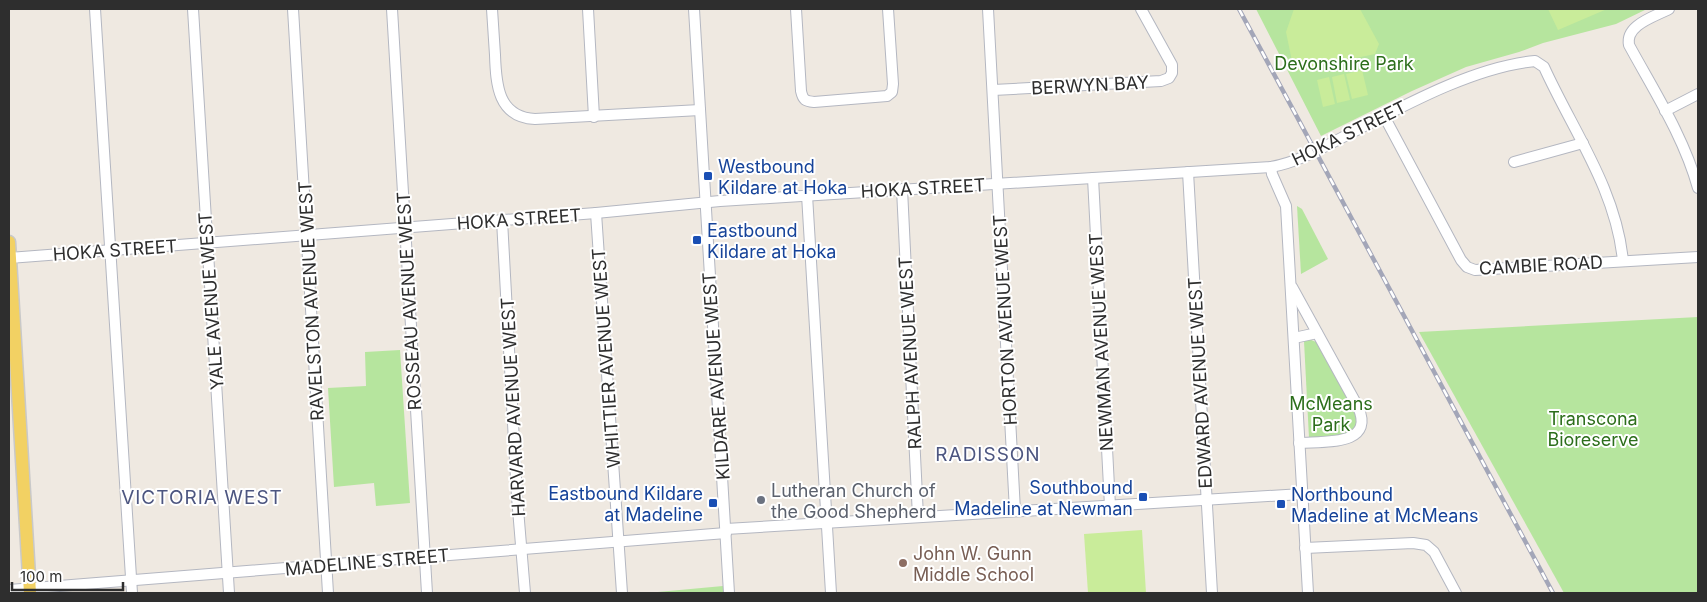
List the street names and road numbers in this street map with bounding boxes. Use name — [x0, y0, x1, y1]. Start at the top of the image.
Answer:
street label: BERWYN BAY — [1031, 71, 1149, 99]
street label: HOKA STREET — [1288, 96, 1410, 170]
street label: HOKA STREET — [860, 174, 986, 202]
street label: RAVELSTON AVENUE WEST — [294, 181, 328, 421]
street label: ROSSEAU AVENUE WEST — [393, 191, 425, 411]
street label: HOKA STREET — [456, 204, 582, 234]
street label: YALE AVENUE WEST — [194, 211, 228, 391]
street label: HORTON AVENUE WEST — [989, 214, 1021, 426]
street label: NEWMAN AVENUE WEST — [1085, 232, 1117, 452]
street label: HOKA STREET — [52, 235, 178, 265]
street label: WHITTIER AVENUE WEST — [588, 247, 624, 469]
street label: CAMBIE ROAD — [1478, 251, 1604, 279]
street label: RALPH AVENUE WEST — [894, 256, 926, 450]
street label: KILDARE AVENUE WEST — [698, 271, 734, 481]
street label: EDWARD AVENUE WEST — [1184, 277, 1216, 489]
street label: HARVARD AVENUE WEST — [497, 297, 529, 517]
street label: MADELINE STREET — [284, 544, 450, 580]

